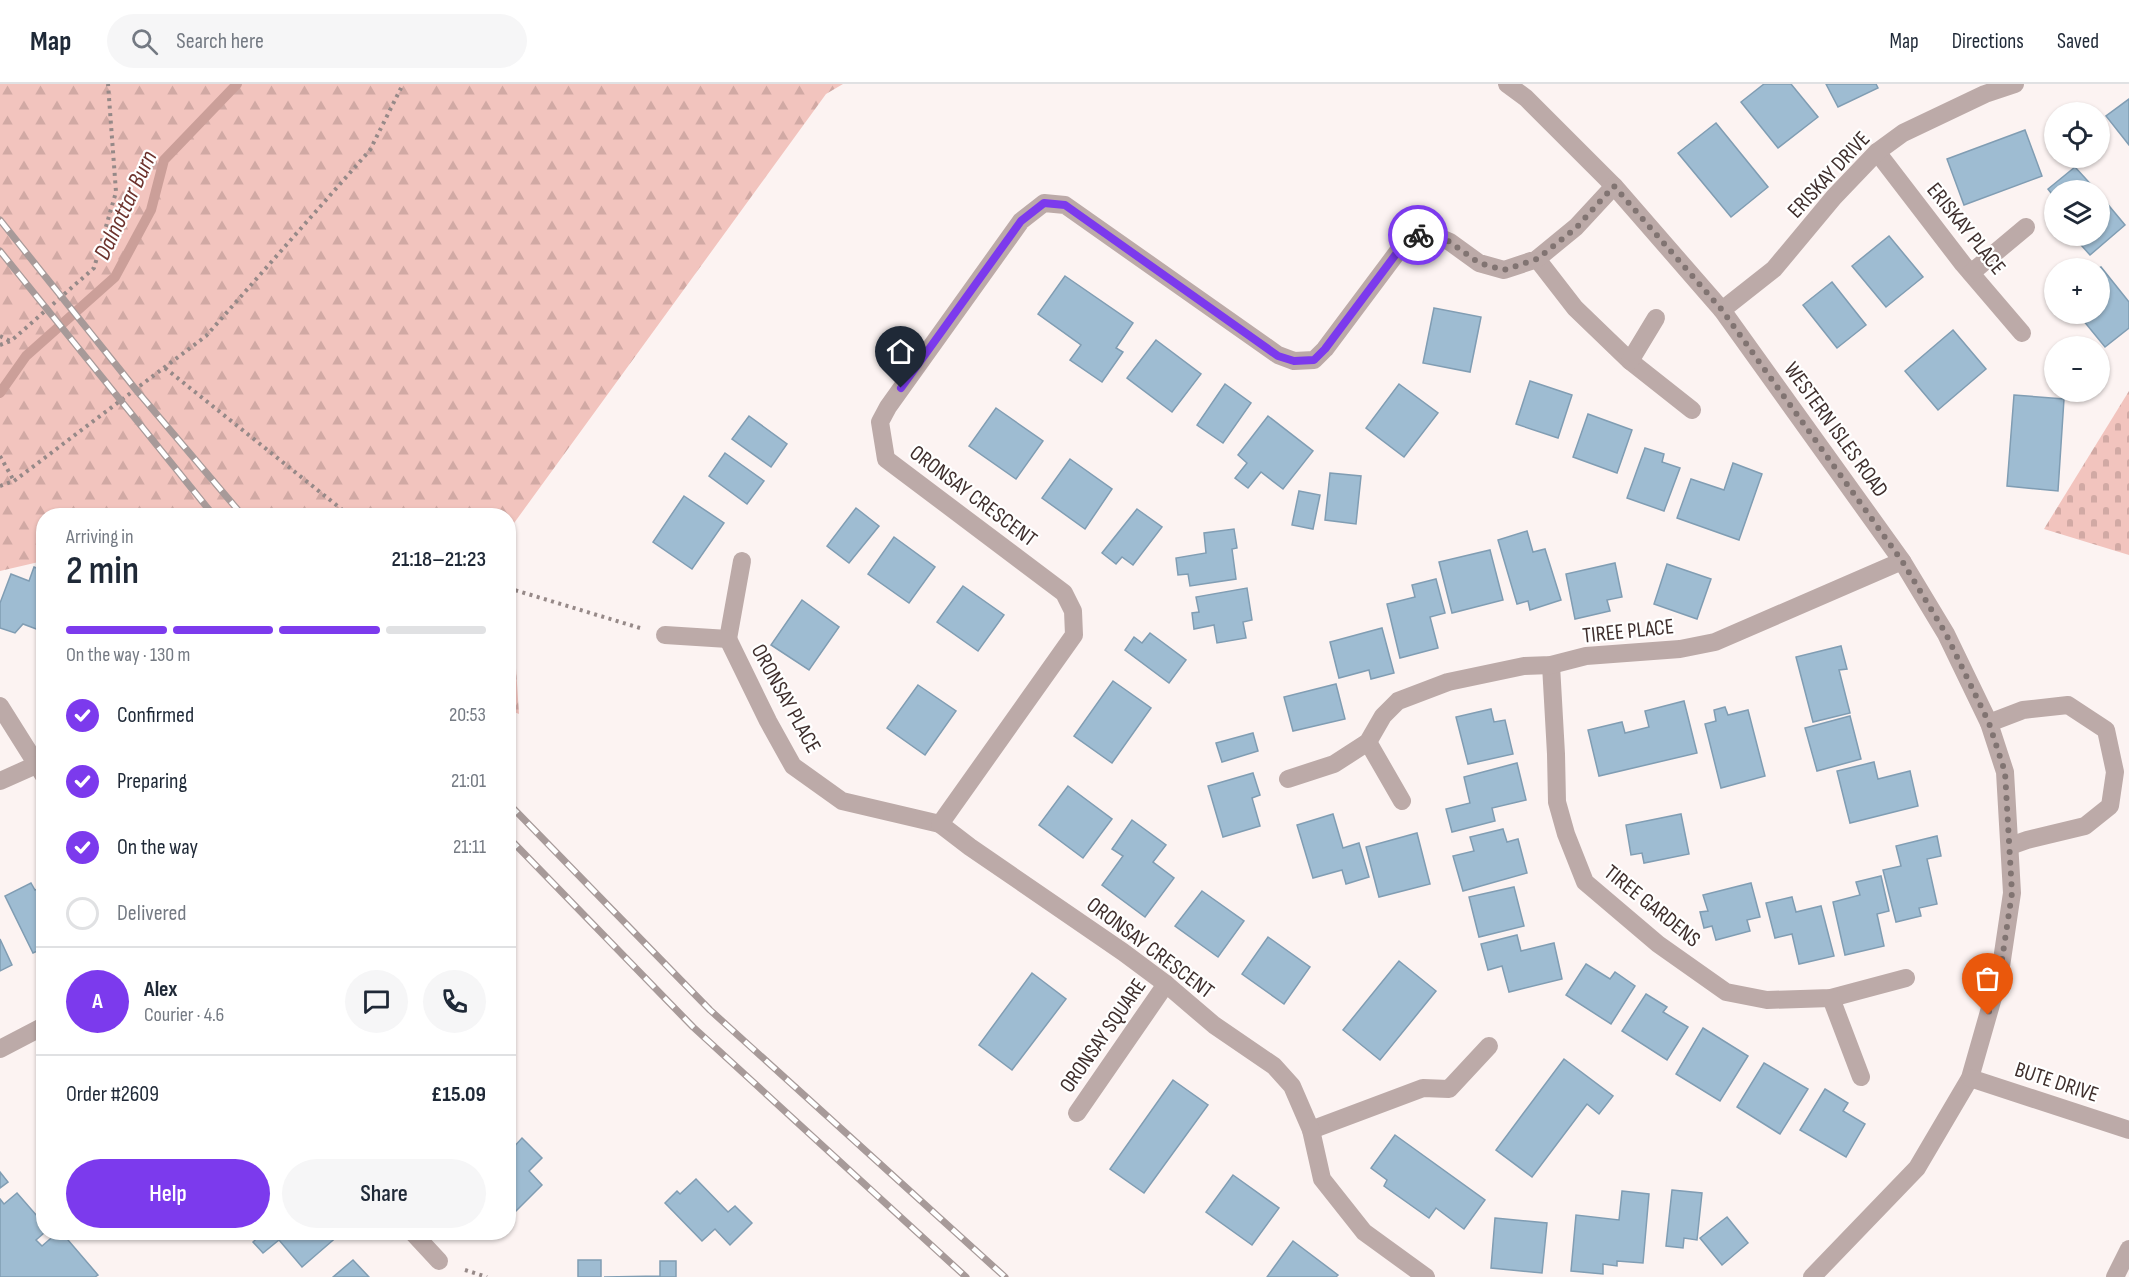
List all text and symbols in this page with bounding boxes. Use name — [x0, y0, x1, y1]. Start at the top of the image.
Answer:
search box — [107, 14, 527, 68]
text: Map — [30, 25, 71, 58]
icon: search — [128, 25, 161, 58]
text: Search here — [176, 28, 264, 55]
text: Map — [1889, 29, 1919, 54]
text: Directions — [1952, 29, 2024, 54]
text: Saved — [2057, 29, 2099, 54]
map controls — [2044, 102, 2110, 402]
button: locate — [2044, 102, 2110, 168]
street label: ERISKAY DRIVE — [1782, 126, 1876, 224]
water label: Dalnottar Burn — [88, 146, 163, 264]
street label: ERISKAY PLACE — [1920, 177, 2011, 281]
button: layers — [2044, 180, 2110, 246]
courier — [1388, 205, 1448, 265]
icon: bike — [1402, 219, 1435, 252]
button: + — [2044, 258, 2110, 324]
pin — [875, 326, 926, 388]
icon: home — [884, 335, 917, 368]
button: − — [2044, 336, 2110, 402]
street label: WESTERN ISLES ROAD — [1778, 357, 1894, 503]
street label: ORONSAY CRESCENT — [904, 439, 1042, 553]
text: Arriving in — [66, 525, 134, 549]
text: 21:18–21:23 — [392, 546, 486, 573]
text: 2 min — [66, 548, 139, 595]
street label: TIREE PLACE — [1581, 613, 1675, 650]
street label: ORONSAY PLACE — [745, 640, 827, 758]
text: On the way · 130 m — [66, 643, 190, 667]
icon: check — [66, 699, 99, 732]
text: Confirmed — [117, 702, 194, 729]
text: 20:53 — [449, 703, 486, 727]
icon: check — [66, 765, 99, 798]
text: Preparing — [117, 768, 187, 795]
text: 21:01 — [451, 769, 486, 793]
icon: check — [66, 831, 99, 864]
text: On the way — [117, 834, 198, 861]
text: 21:11 — [453, 835, 486, 859]
street label: TIREE GARDENS — [1598, 859, 1706, 953]
street label: ORONSAY CRESCENT — [1081, 891, 1219, 1005]
text: Delivered — [117, 900, 186, 927]
pin — [1962, 953, 2013, 1015]
icon: bag — [1971, 962, 2004, 995]
button: chat — [345, 970, 408, 1033]
button: phone — [423, 970, 486, 1033]
street label: ORONSAY SQUARE — [1054, 974, 1152, 1098]
text: Alex — [144, 976, 177, 1003]
text: A — [92, 988, 103, 1015]
text: Courier · 4.6 — [144, 1003, 224, 1027]
street label: BUTE DRIVE — [2011, 1056, 2102, 1109]
text: Order #2609 — [66, 1081, 159, 1108]
text: £15.09 — [431, 1081, 486, 1108]
button: Help — [66, 1159, 270, 1228]
button: Share — [282, 1159, 486, 1228]

